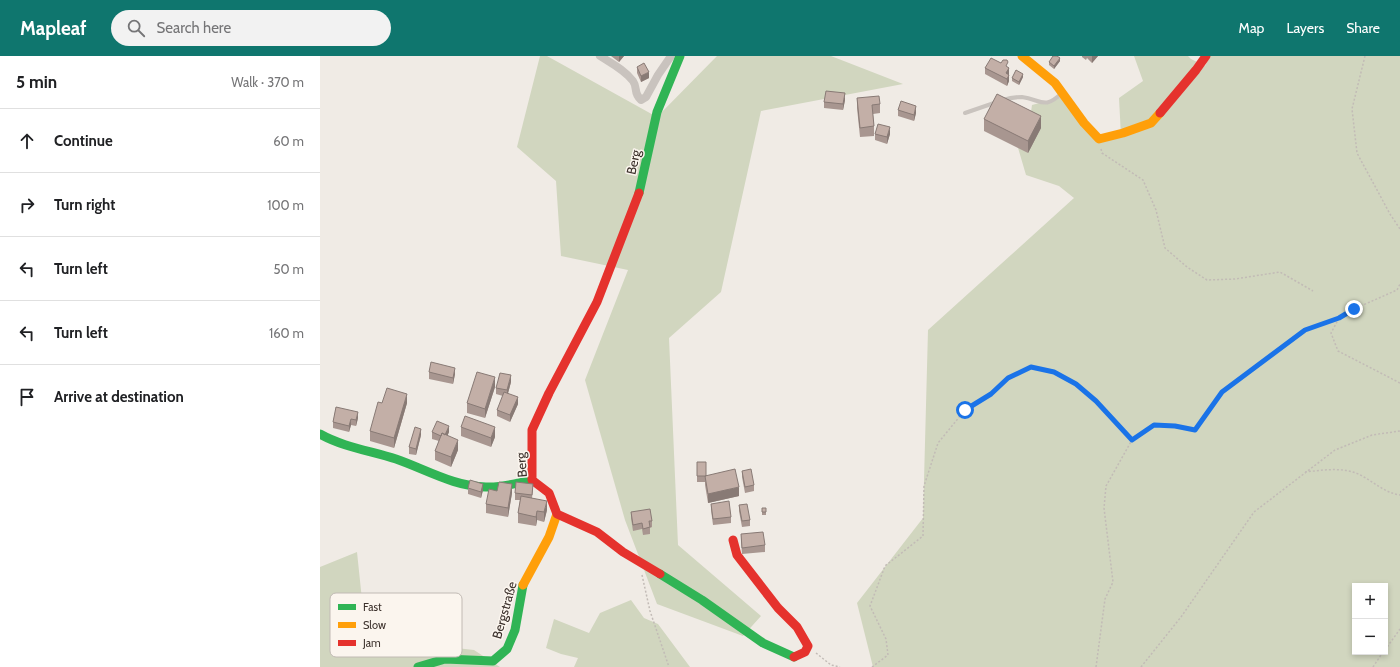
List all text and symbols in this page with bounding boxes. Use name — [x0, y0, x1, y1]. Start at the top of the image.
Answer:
search box — [111, 10, 391, 46]
text: Mapleaf — [20, 17, 87, 40]
icon: search — [125, 17, 147, 39]
text: Search here — [157, 19, 231, 37]
text: Map — [1239, 19, 1264, 37]
text: Layers — [1286, 19, 1324, 37]
text: Share — [1346, 19, 1380, 37]
text: 5 min — [16, 72, 57, 92]
text: Walk · 370 m — [231, 74, 304, 90]
icon: ahead — [16, 130, 38, 152]
text: Continue — [54, 132, 113, 150]
text: 60 m — [273, 133, 304, 149]
street label: Berg — [623, 148, 644, 176]
icon: right — [16, 194, 38, 216]
text: Turn right — [54, 196, 115, 214]
text: 100 m — [267, 197, 304, 213]
icon: left — [16, 258, 38, 280]
text: Turn left — [54, 260, 108, 278]
text: 50 m — [274, 261, 304, 277]
route end — [1345, 300, 1363, 318]
icon: left — [16, 322, 38, 344]
text: Turn left — [54, 324, 108, 342]
text: 160 m — [269, 325, 304, 341]
icon: arrive — [16, 386, 38, 408]
text: Arrive at destination — [54, 388, 184, 406]
route start — [956, 401, 974, 419]
street label: Berg — [512, 451, 530, 478]
street label: Bergstraße — [488, 579, 520, 641]
map controls — [1352, 583, 1388, 655]
button: + — [1352, 583, 1388, 619]
legend — [330, 593, 462, 657]
text: Fast — [363, 600, 382, 614]
text: Slow — [363, 618, 386, 632]
button: − — [1352, 619, 1388, 655]
text: Jam — [362, 636, 381, 650]

